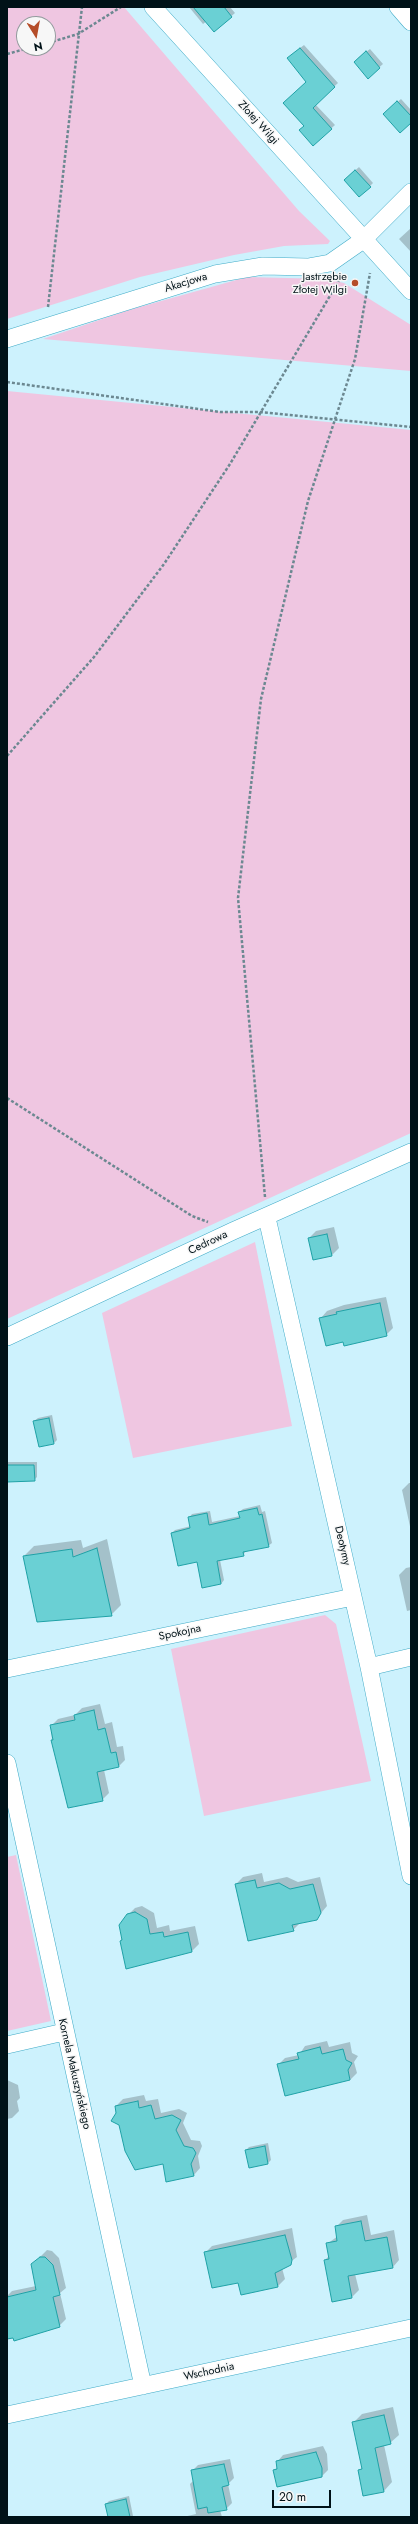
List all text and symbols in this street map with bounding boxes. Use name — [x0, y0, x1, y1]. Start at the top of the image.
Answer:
north arrow — [16, 16, 56, 56]
text: N — [32, 38, 44, 55]
street label: Złotej Wilgi — [235, 98, 281, 148]
street label: Akacjowa — [163, 270, 209, 296]
place label: Jastrzębie Złotej Wilgi — [293, 270, 347, 296]
marker: Jastrzębie Złotej Wilgi — [350, 278, 360, 288]
street label: Cedrowa — [186, 1228, 230, 1258]
street label: Deotymy — [331, 1525, 353, 1567]
street label: Spokojna — [158, 1622, 202, 1644]
street label: Kornela Makuszyńskiego — [55, 2017, 93, 2131]
street label: Wschodnia — [182, 2360, 236, 2384]
scale bar — [274, 2482, 333, 2508]
text: 20 m — [279, 2488, 306, 2506]

